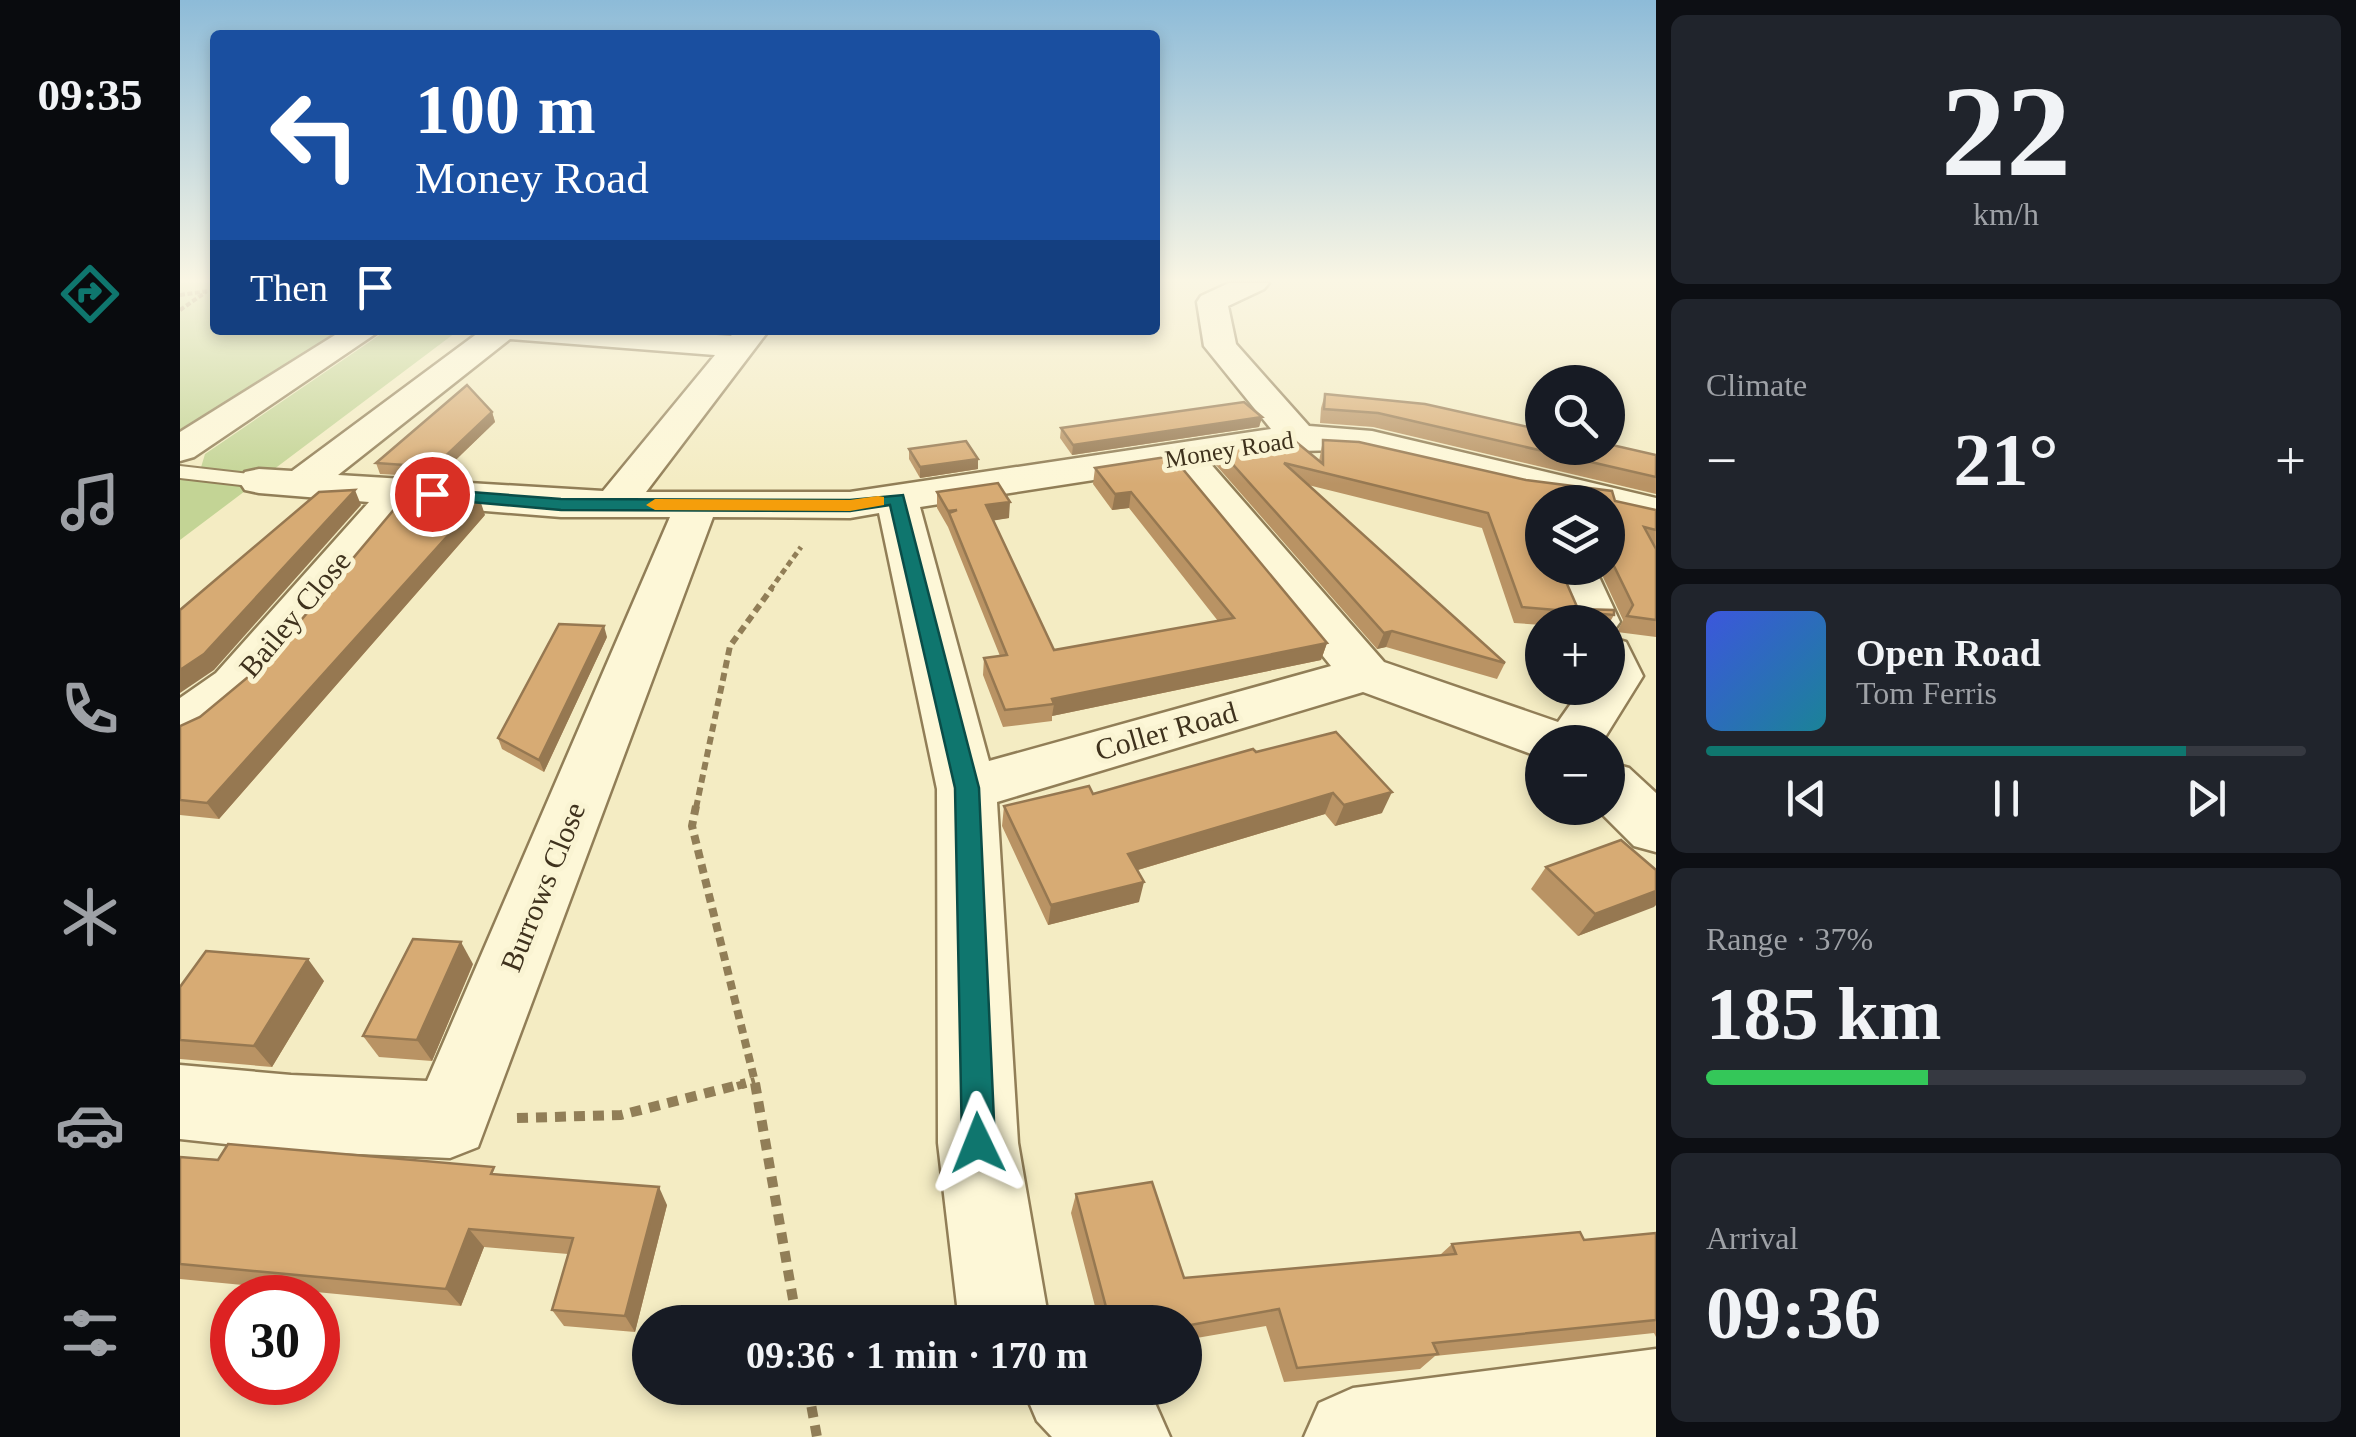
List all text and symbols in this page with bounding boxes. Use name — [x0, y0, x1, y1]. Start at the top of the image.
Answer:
text: 22 — [1941, 59, 2071, 203]
text: 09:35 — [38, 70, 143, 120]
icon: left — [250, 70, 380, 200]
text: 100 m — [415, 71, 596, 148]
text: Money Road — [415, 153, 649, 203]
text: km/h — [1973, 196, 2039, 232]
icon: directions — [55, 259, 125, 329]
icon: arrive — [348, 260, 403, 315]
text: Then — [250, 267, 328, 309]
map controls — [1525, 365, 1625, 825]
button: search — [1525, 365, 1625, 465]
text: Climate — [1706, 367, 1807, 403]
text: 21° — [1954, 418, 2059, 501]
street label: Money Road — [1163, 426, 1296, 473]
text: − — [1706, 430, 1737, 491]
text: + — [2275, 430, 2306, 491]
pin — [390, 452, 475, 537]
icon: music — [55, 467, 125, 537]
icon: arrive — [405, 467, 460, 522]
button: layers — [1525, 485, 1625, 585]
street label: Bailey Close — [232, 544, 357, 683]
button: + — [1525, 605, 1625, 705]
text: Open Road — [1856, 632, 2041, 674]
icon: phone — [55, 674, 125, 744]
text: Tom Ferris — [1856, 675, 1997, 711]
street label: Coller Road — [1091, 695, 1240, 766]
button: − — [1525, 725, 1625, 825]
icon: previous — [1779, 771, 1834, 826]
icon: pause — [1979, 771, 2034, 826]
icon: next — [2179, 771, 2234, 826]
street label: Burrows Close — [494, 798, 591, 976]
icon: climate — [55, 882, 125, 952]
text: Range · 37% — [1706, 921, 1873, 957]
text: 185 km — [1706, 972, 1941, 1055]
icon: car — [55, 1090, 125, 1160]
position arrow — [926, 1091, 1030, 1195]
text: Arrival — [1706, 1220, 1798, 1256]
text: 09:36 — [1706, 1271, 1881, 1354]
speed limit sign: 30 — [210, 1275, 340, 1405]
icon: filters — [55, 1298, 125, 1368]
text: 09:36 · 1 min · 170 m — [746, 1334, 1088, 1376]

